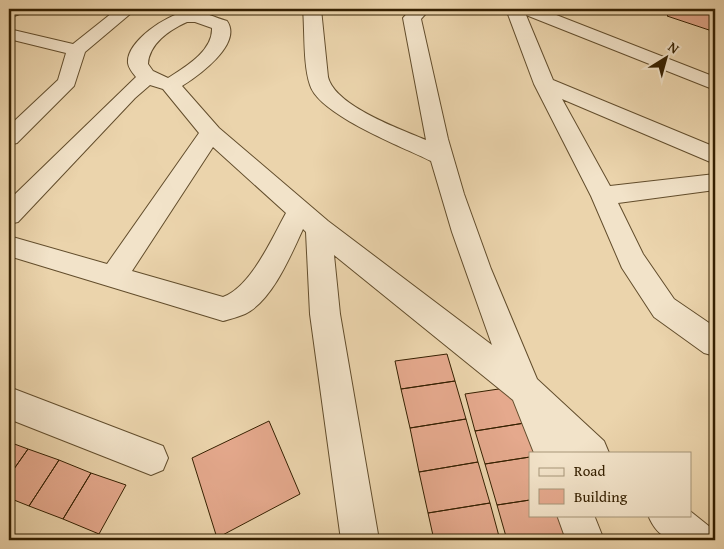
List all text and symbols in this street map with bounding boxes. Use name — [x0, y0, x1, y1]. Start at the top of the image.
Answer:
north arrow — [642, 32, 692, 82]
text: N — [664, 37, 684, 59]
legend — [529, 452, 692, 516]
text: Road — [574, 460, 605, 481]
text: Building — [574, 486, 628, 507]

